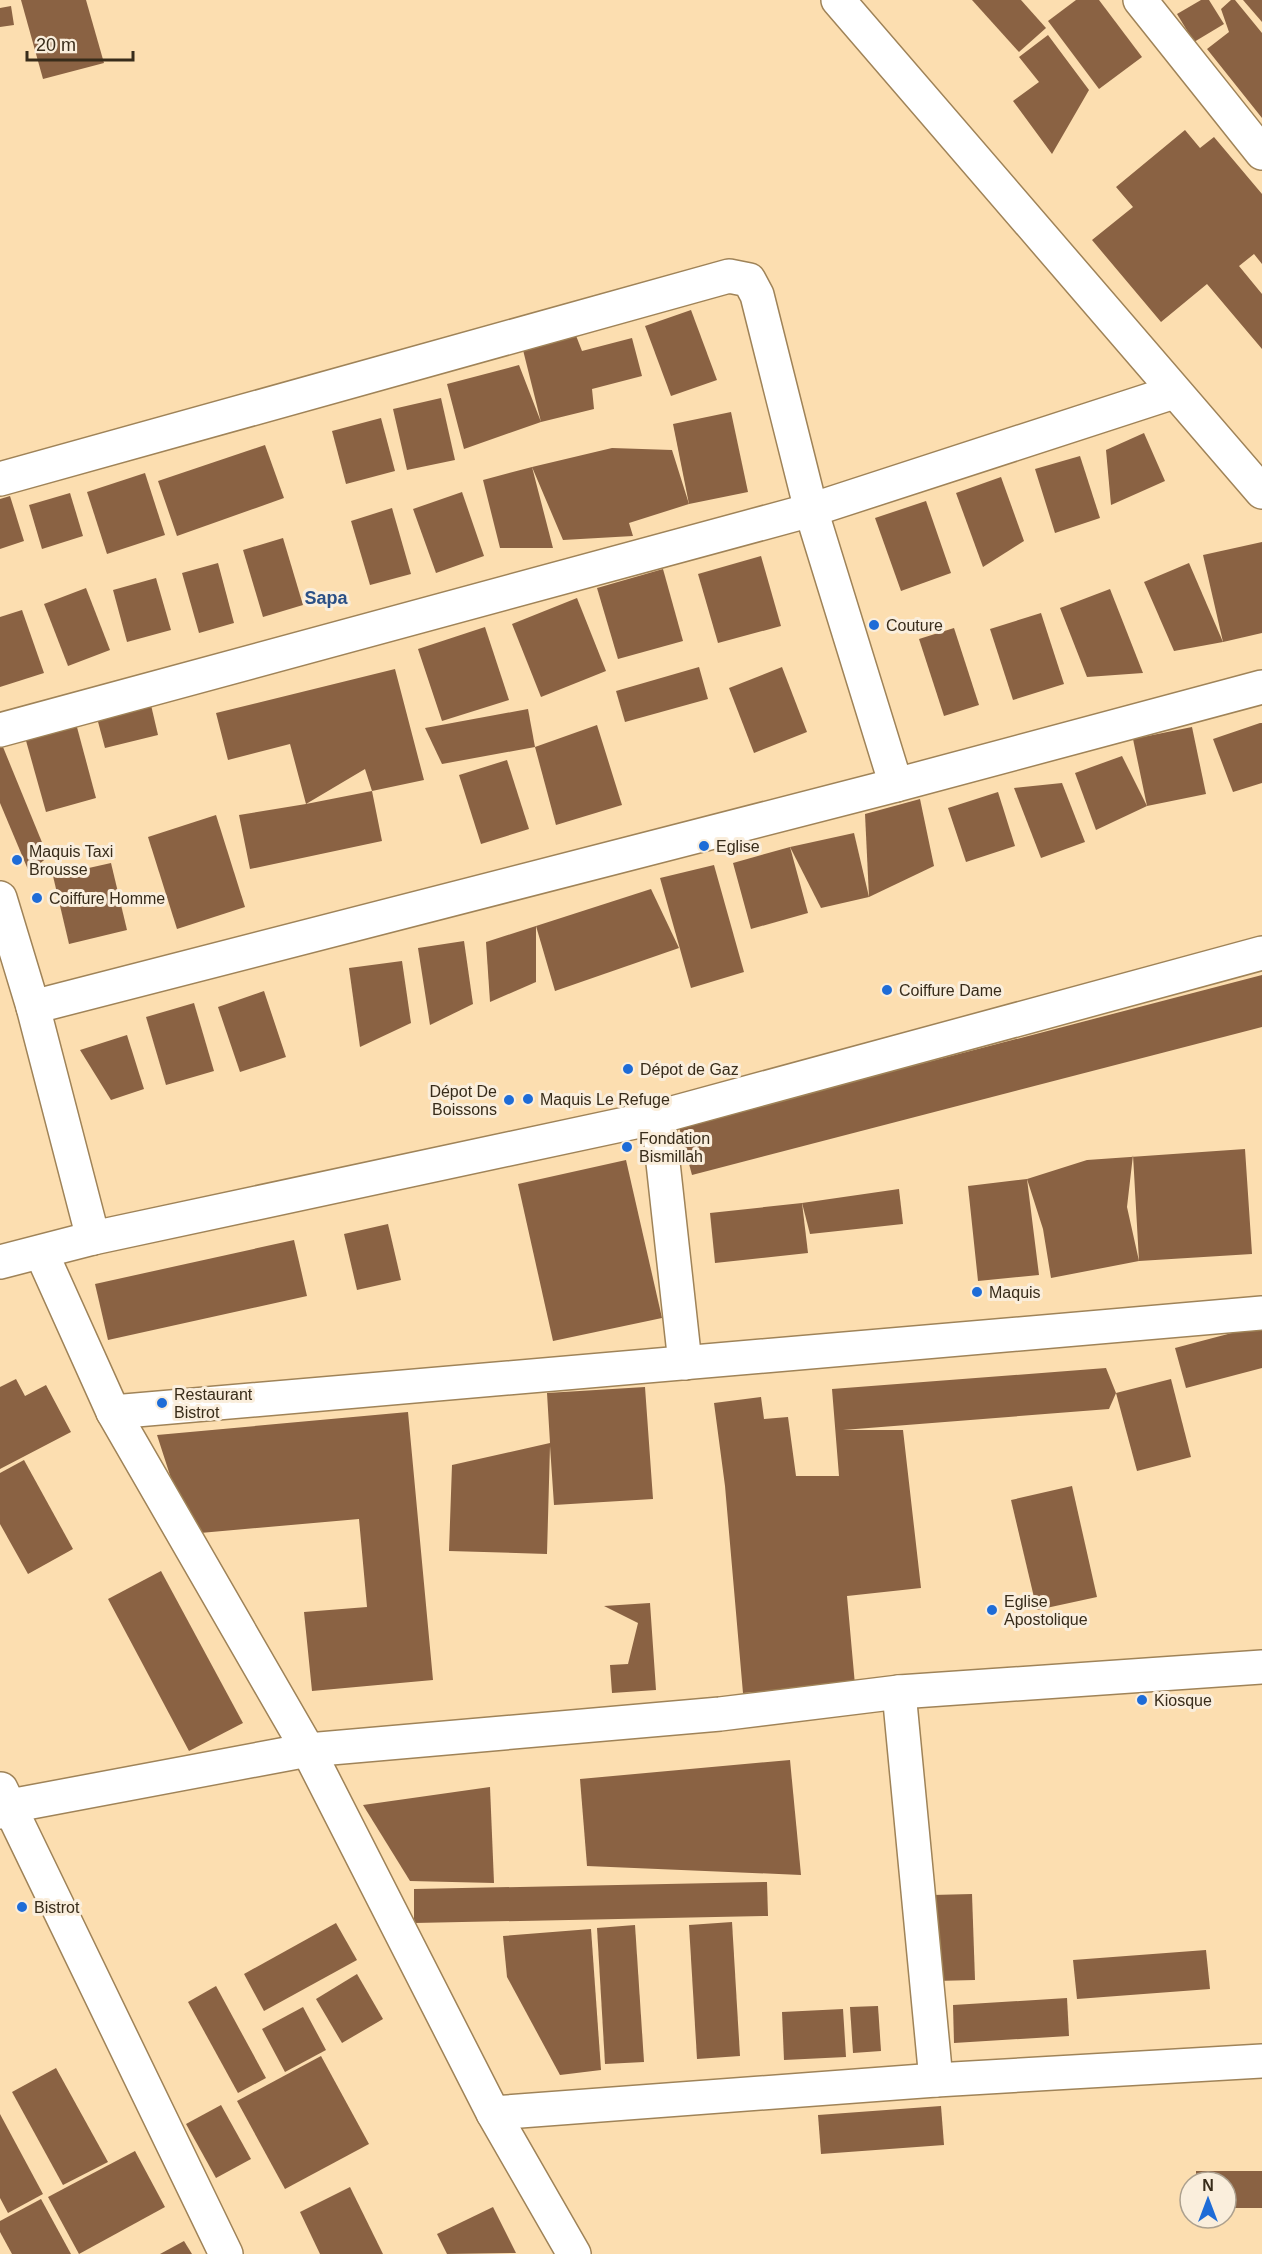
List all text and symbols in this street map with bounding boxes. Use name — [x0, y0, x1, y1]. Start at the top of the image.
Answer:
scale bar — [27, 24, 134, 62]
text: 20 m — [36, 35, 76, 55]
district label: Sapa — [304, 588, 348, 608]
place label: Couture — [886, 617, 943, 634]
marker: Couture — [867, 618, 881, 632]
place label: Eglise — [716, 838, 760, 855]
marker: Eglise — [697, 839, 711, 853]
place label: Maquis Taxi Brousse — [29, 843, 113, 878]
marker: Maquis Taxi Brousse — [10, 853, 24, 867]
place label: Coiffure Homme — [49, 890, 165, 907]
marker: Coiffure Homme — [30, 891, 44, 905]
place label: Coiffure Dame — [899, 982, 1002, 999]
marker: Coiffure Dame — [880, 983, 894, 997]
place label: Dépot de Gaz — [640, 1061, 739, 1078]
marker: Dépot de Gaz — [621, 1062, 635, 1076]
place label: Dépot De Boissons — [429, 1083, 497, 1118]
place label: Maquis Le Refuge — [540, 1091, 670, 1108]
marker: Maquis Le Refuge — [521, 1092, 535, 1106]
marker: Dépot De Boissons — [502, 1093, 516, 1107]
place label: Fondation Bismillah — [639, 1130, 710, 1165]
marker: Fondation Bismillah — [620, 1140, 634, 1154]
place label: Maquis — [989, 1284, 1041, 1301]
marker: Maquis — [970, 1285, 984, 1299]
place label: Restaurant Bistrot — [174, 1386, 253, 1421]
marker: Restaurant Bistrot — [155, 1396, 169, 1410]
place label: Eglise Apostolique — [1004, 1593, 1088, 1628]
marker: Eglise Apostolique — [985, 1603, 999, 1617]
place label: Kiosque — [1154, 1692, 1212, 1709]
marker: Kiosque — [1135, 1693, 1149, 1707]
place label: Bistrot — [34, 1899, 80, 1916]
marker: Bistrot — [15, 1900, 29, 1914]
north arrow — [1178, 2170, 1238, 2230]
text: N — [1202, 2177, 1214, 2194]

